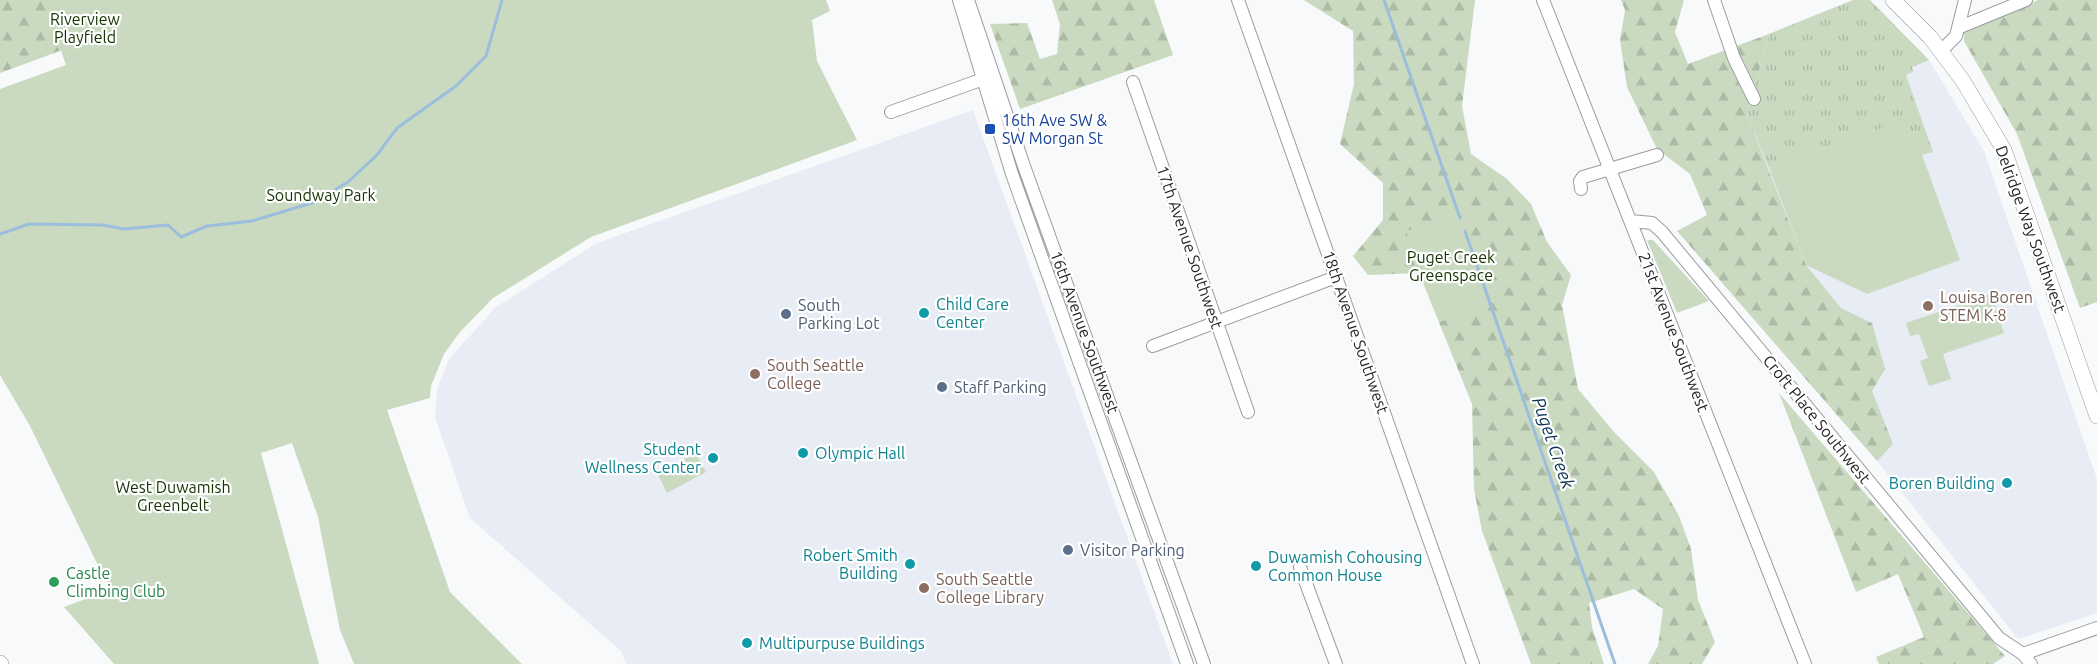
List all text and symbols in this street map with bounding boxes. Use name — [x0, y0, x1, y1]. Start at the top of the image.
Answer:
park label: Riverview Playfield — [50, 10, 120, 46]
place label: 16th Ave SW & SW Morgan St — [1002, 111, 1107, 147]
marker: 16th Ave SW & SW Morgan St — [983, 122, 997, 136]
street label: Delridge Way Southwest — [1992, 143, 2070, 316]
street label: 17th Avenue Southwest — [1154, 163, 1227, 332]
park label: Soundway Park — [266, 186, 376, 204]
street label: 16th Avenue Southwest — [1047, 248, 1123, 416]
street label: 18th Avenue Southwest — [1320, 248, 1393, 417]
park label: Puget Creek Greenspace — [1407, 248, 1495, 284]
street label: 21st Avenue Southwest — [1635, 250, 1713, 415]
place label: Louisa Boren STEM K-8 — [1940, 288, 2033, 324]
place label: Child Care Center — [936, 295, 1009, 331]
place label: South Parking Lot — [798, 296, 880, 332]
marker: Louisa Boren STEM K-8 — [1921, 299, 1935, 313]
marker: Child Care Center — [917, 306, 931, 320]
marker: South Parking Lot — [779, 307, 793, 321]
street label: Croft Place Southwest — [1760, 351, 1875, 487]
place label: South Seattle College — [767, 356, 864, 392]
marker: South Seattle College — [748, 367, 762, 381]
place label: Staff Parking — [954, 378, 1047, 396]
marker: Staff Parking — [935, 380, 949, 394]
water label: Puget Creek — [1529, 394, 1579, 492]
place label: Student Wellness Center — [585, 440, 702, 476]
place label: Olympic Hall — [815, 444, 905, 462]
marker: Olympic Hall — [796, 446, 810, 460]
marker: Student Wellness Center — [706, 451, 720, 465]
place label: Boren Building — [1889, 474, 1995, 492]
marker: Boren Building — [2000, 476, 2014, 490]
park label: West Duwamish Greenbelt — [115, 478, 231, 514]
place label: Visitor Parking — [1080, 541, 1185, 559]
marker: Visitor Parking — [1061, 543, 1075, 557]
place label: Robert Smith Building — [803, 546, 898, 582]
place label: Duwamish Cohousing Common House — [1268, 548, 1422, 584]
marker: Robert Smith Building — [903, 557, 917, 571]
marker: Duwamish Cohousing Common House — [1249, 559, 1263, 573]
place label: Castle Climbing Club — [66, 564, 165, 600]
place label: South Seattle College Library — [936, 570, 1044, 606]
marker: Castle Climbing Club — [47, 575, 61, 589]
marker: South Seattle College Library — [917, 581, 931, 595]
place label: Multipurpuse Buildings — [759, 634, 925, 652]
marker: Multipurpuse Buildings — [740, 636, 754, 650]

